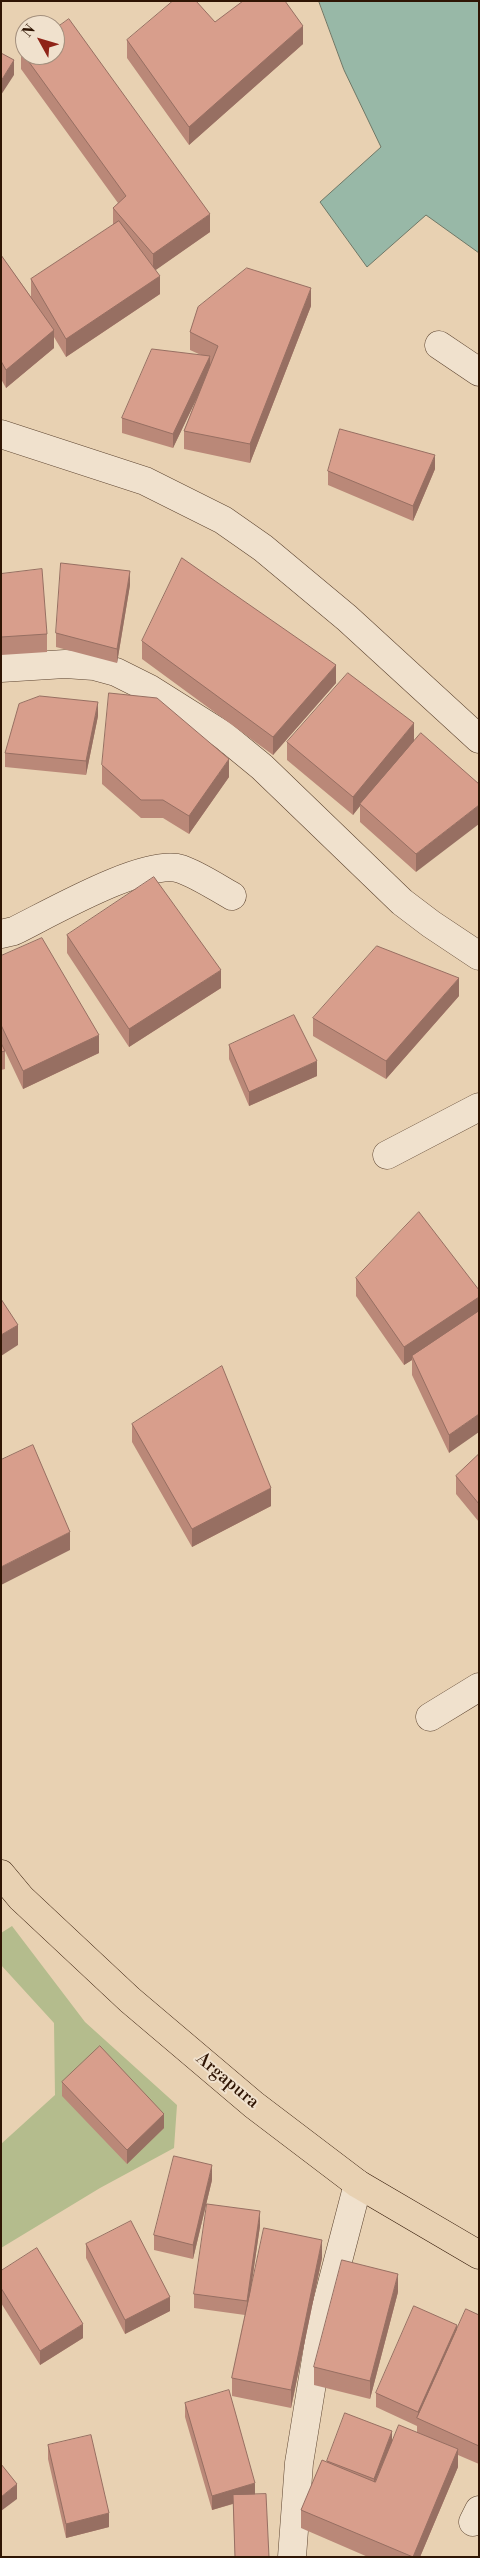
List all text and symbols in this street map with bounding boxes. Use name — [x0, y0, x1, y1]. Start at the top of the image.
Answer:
north arrow — [15, 15, 65, 65]
text: N — [19, 21, 40, 41]
street label: Argapura — [191, 2048, 263, 2114]

